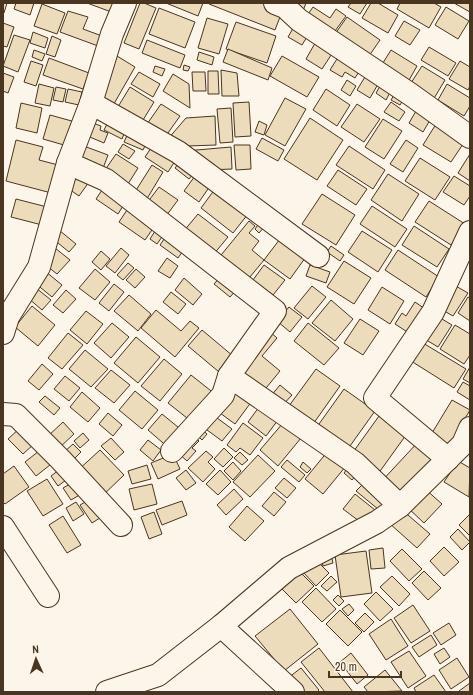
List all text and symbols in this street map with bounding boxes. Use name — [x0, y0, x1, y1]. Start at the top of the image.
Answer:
north arrow — [16, 639, 56, 679]
text: N — [32, 642, 39, 656]
scale bar — [329, 653, 401, 679]
text: 20 m — [335, 659, 357, 675]

